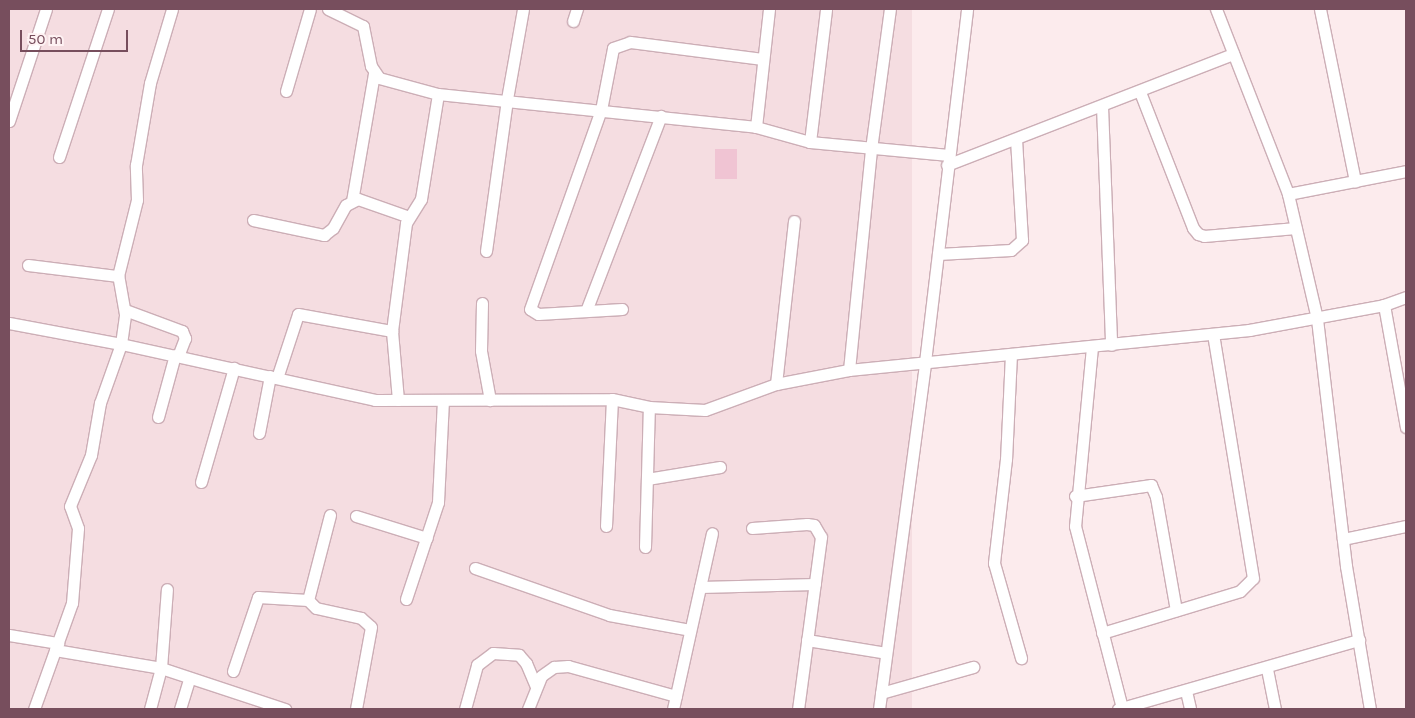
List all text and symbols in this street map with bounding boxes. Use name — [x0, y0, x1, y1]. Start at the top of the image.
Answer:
scale bar — [22, 20, 130, 52]
text: 50 m — [28, 30, 63, 48]

